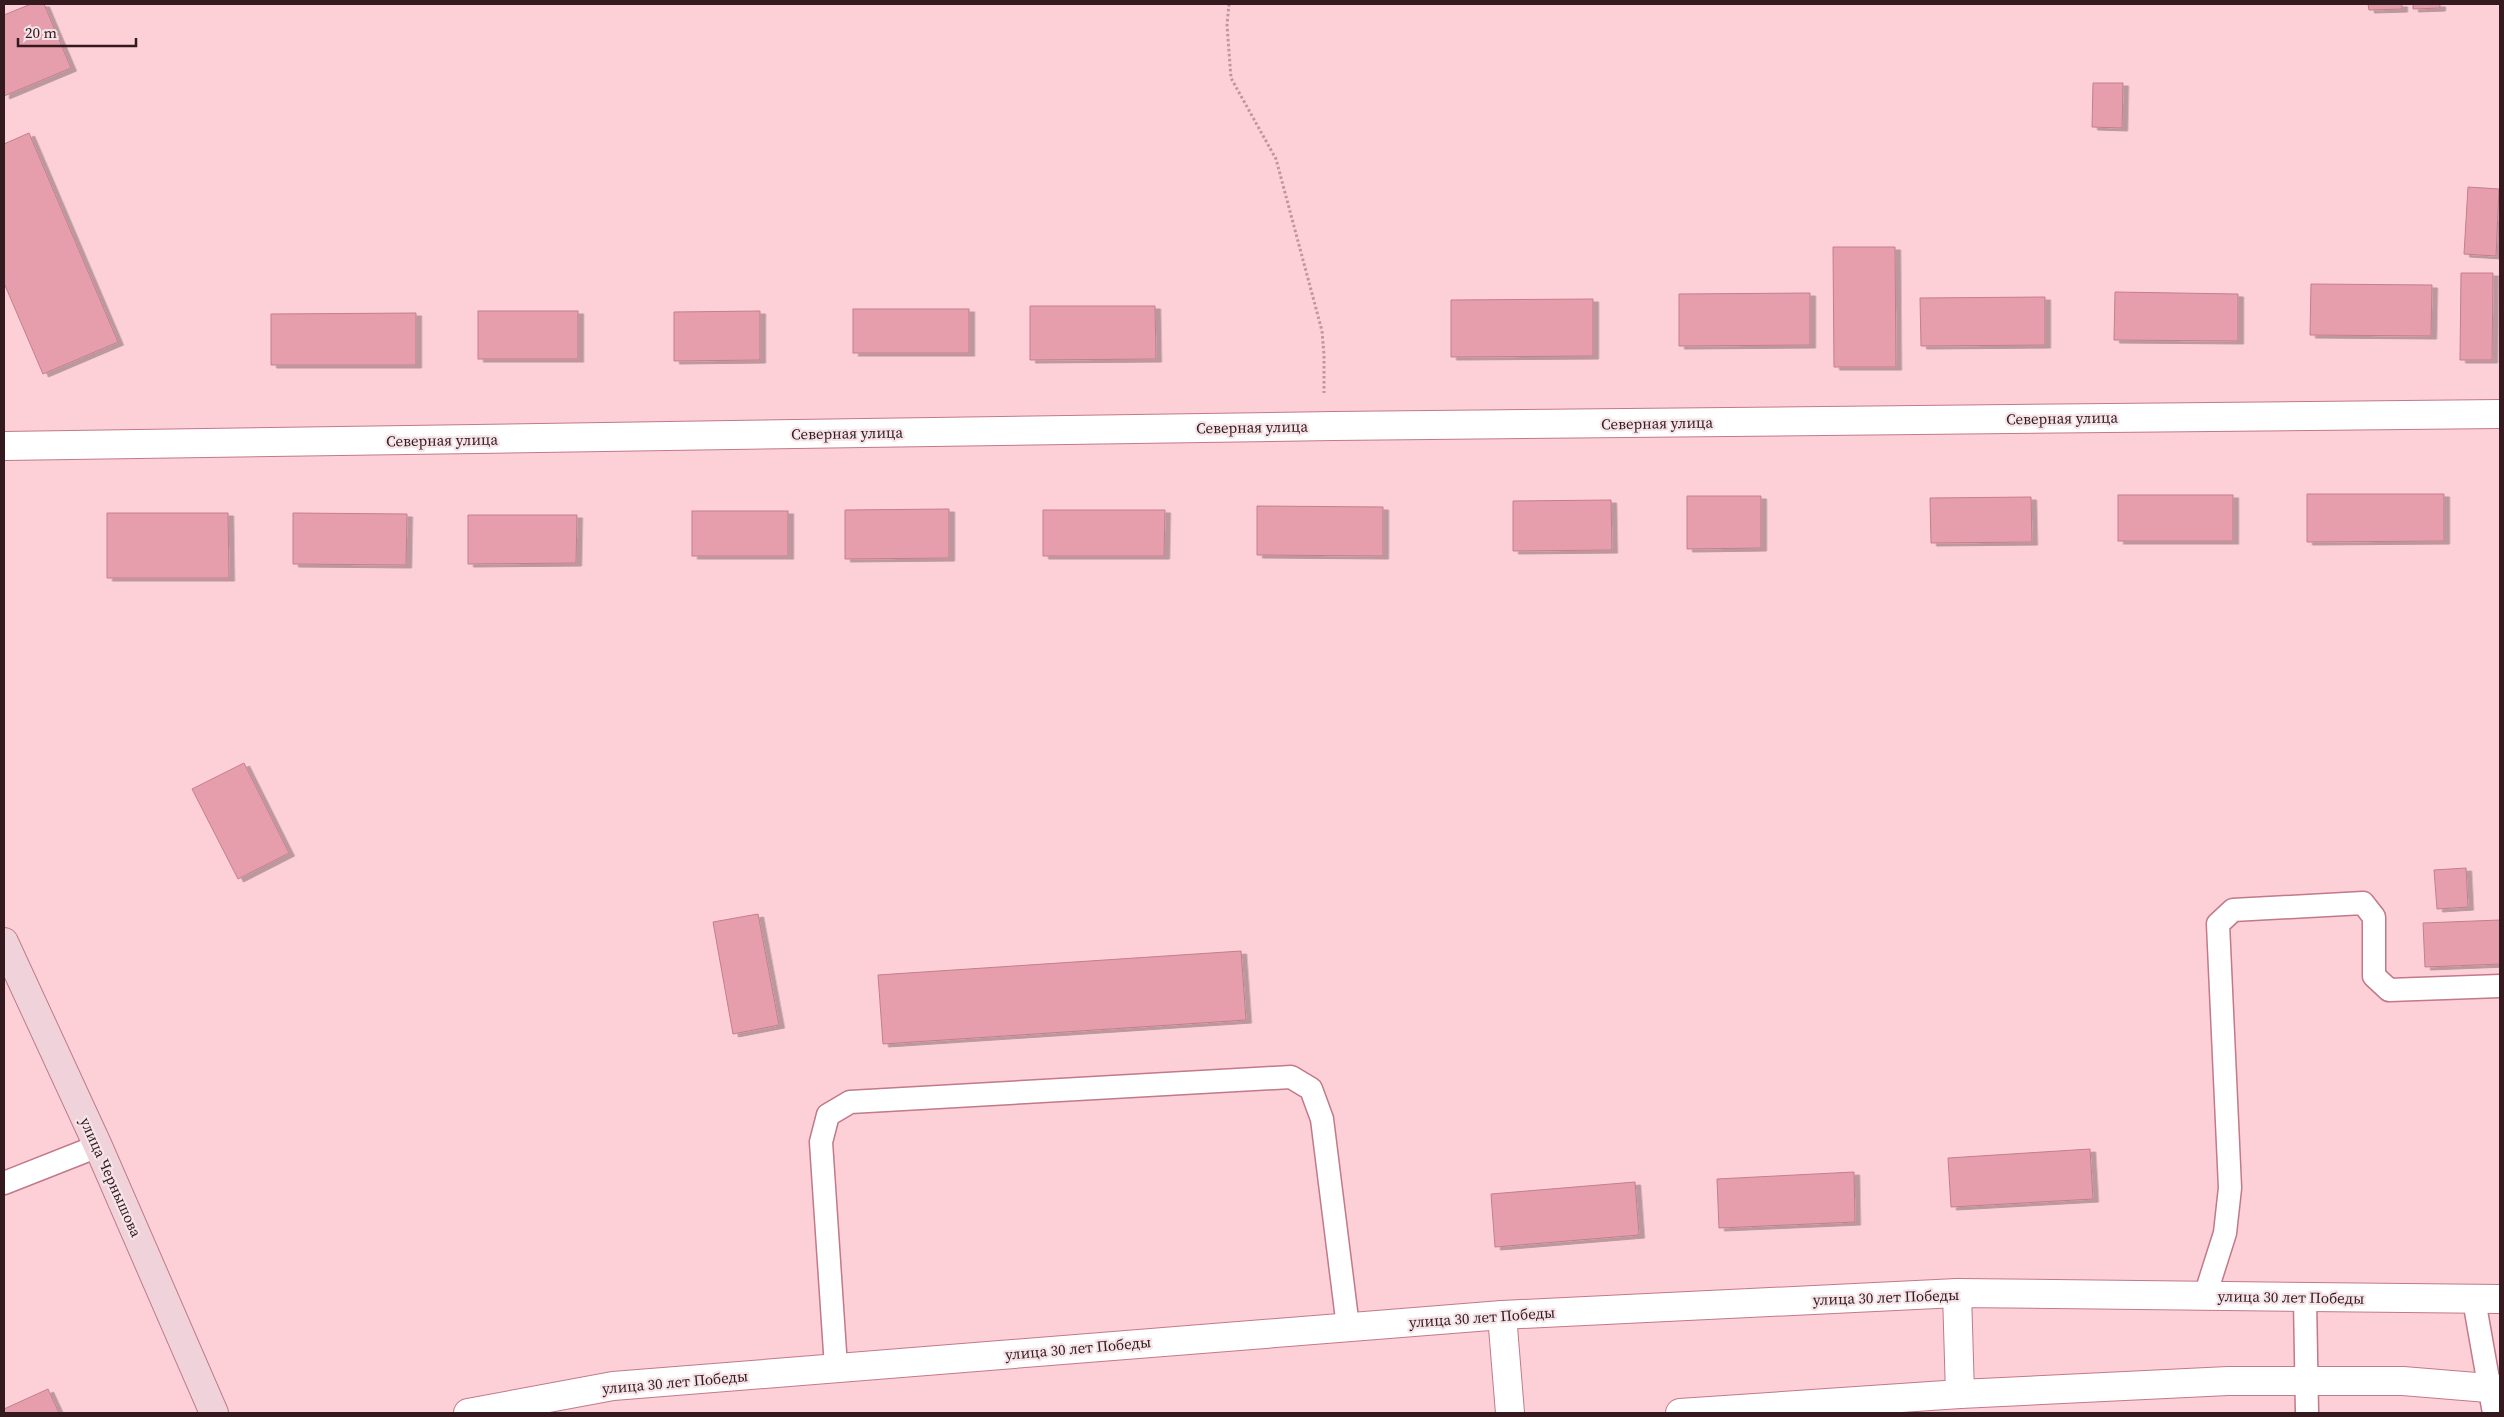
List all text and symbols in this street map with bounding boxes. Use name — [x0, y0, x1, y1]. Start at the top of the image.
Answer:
scale bar — [18, 15, 135, 47]
text: 20 m — [25, 22, 57, 43]
street label: Северная улица — [2006, 407, 2119, 429]
street label: Северная улица — [1601, 412, 1714, 434]
street label: Северная улица — [1196, 416, 1309, 438]
street label: Северная улица — [791, 422, 904, 444]
street label: Северная улица — [386, 429, 499, 451]
street label: улица Чернышова — [75, 1114, 147, 1241]
street label: улица 30 лет Победы — [1812, 1284, 1960, 1310]
street label: улица 30 лет Победы — [2218, 1285, 2364, 1309]
street label: улица 30 лет Победы — [1408, 1301, 1556, 1333]
street label: улица 30 лет Победы — [1004, 1331, 1152, 1365]
street label: улица 30 лет Победы — [601, 1365, 749, 1399]

